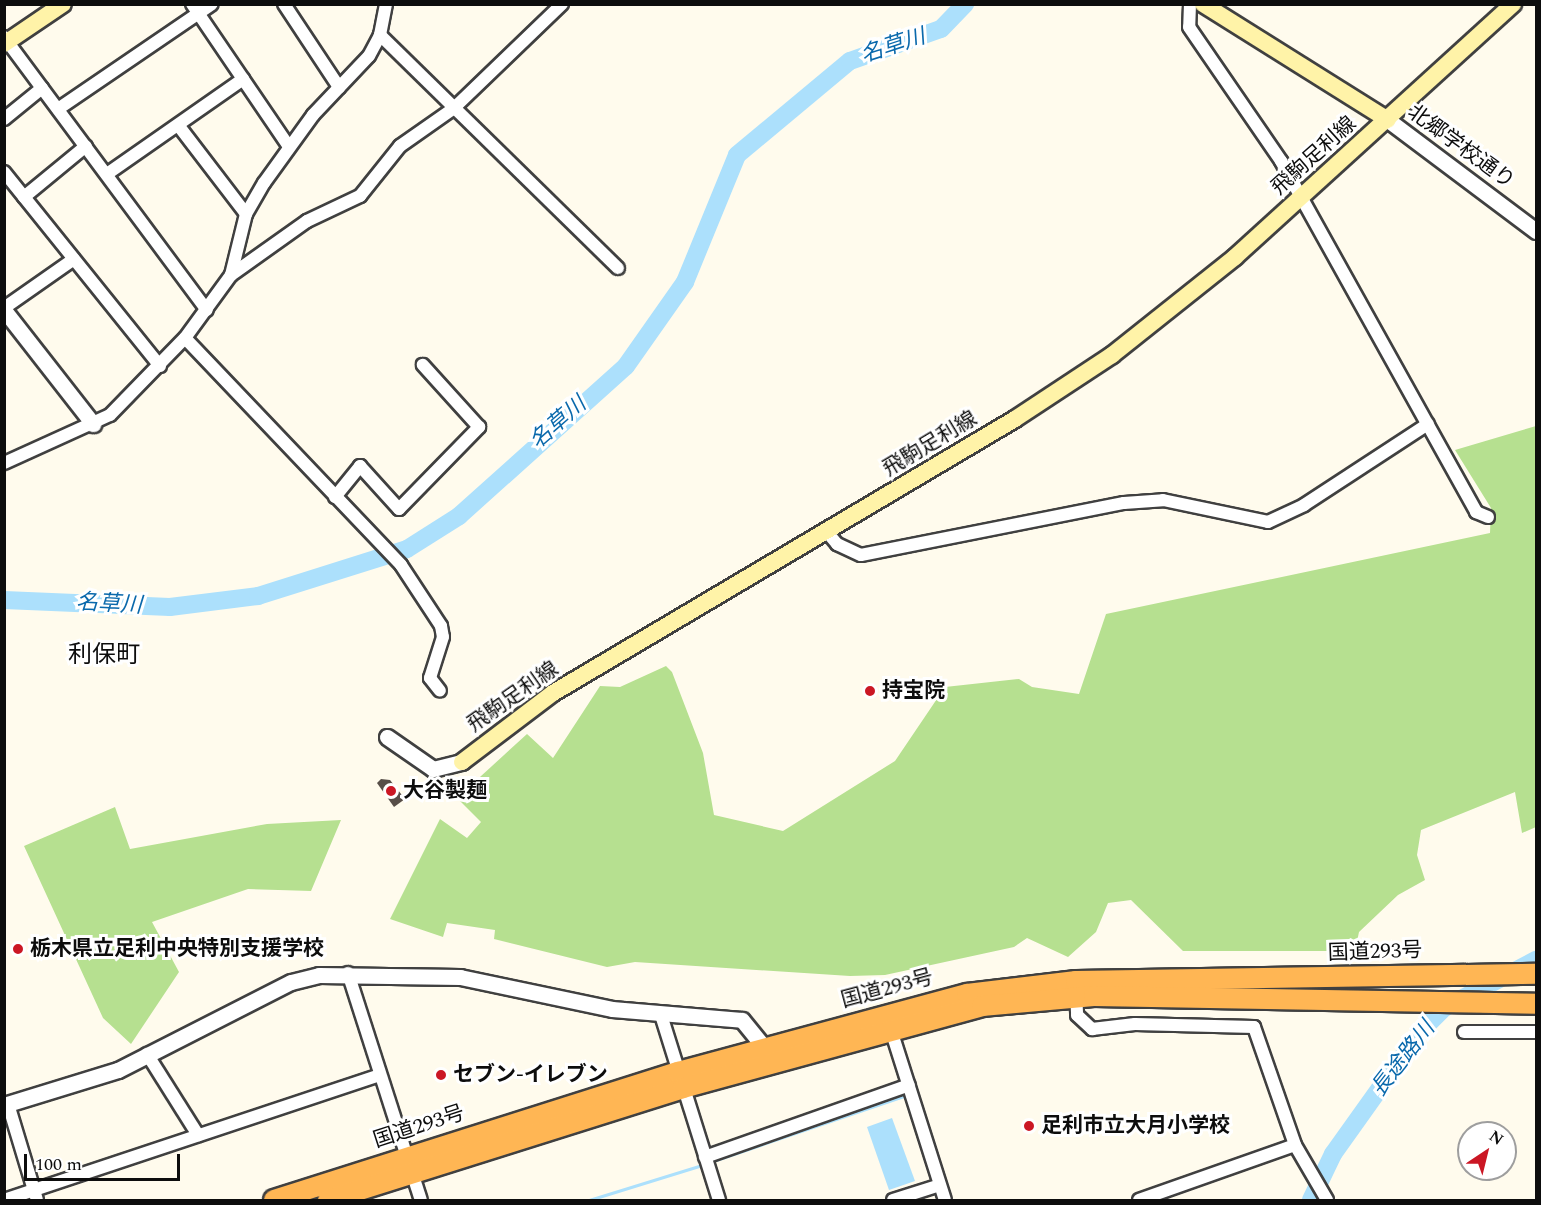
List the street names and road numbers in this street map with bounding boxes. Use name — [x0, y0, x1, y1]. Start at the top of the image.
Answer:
street label: 北郷学校通り — [1403, 100, 1519, 194]
street label: 飛駒足利線 — [1267, 112, 1361, 200]
street label: 飛駒足利線 — [879, 406, 981, 482]
street label: 飛駒足利線 — [463, 657, 563, 737]
street label: 国道293号 — [1327, 938, 1423, 966]
street label: 国道293号 — [838, 965, 936, 1013]
street label: 国道293号 — [370, 1100, 468, 1154]

